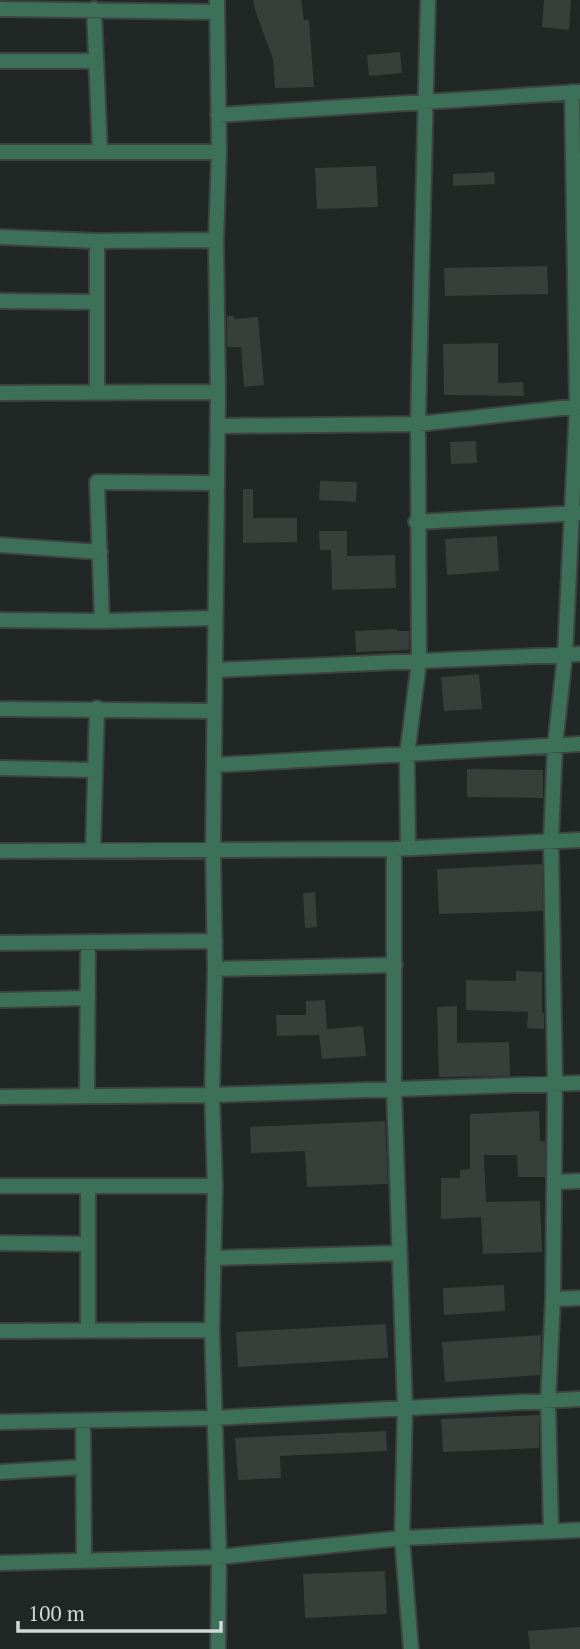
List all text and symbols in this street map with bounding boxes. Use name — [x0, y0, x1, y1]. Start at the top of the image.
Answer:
scale bar — [18, 1590, 220, 1634]
text: 100 m — [28, 1599, 85, 1627]

